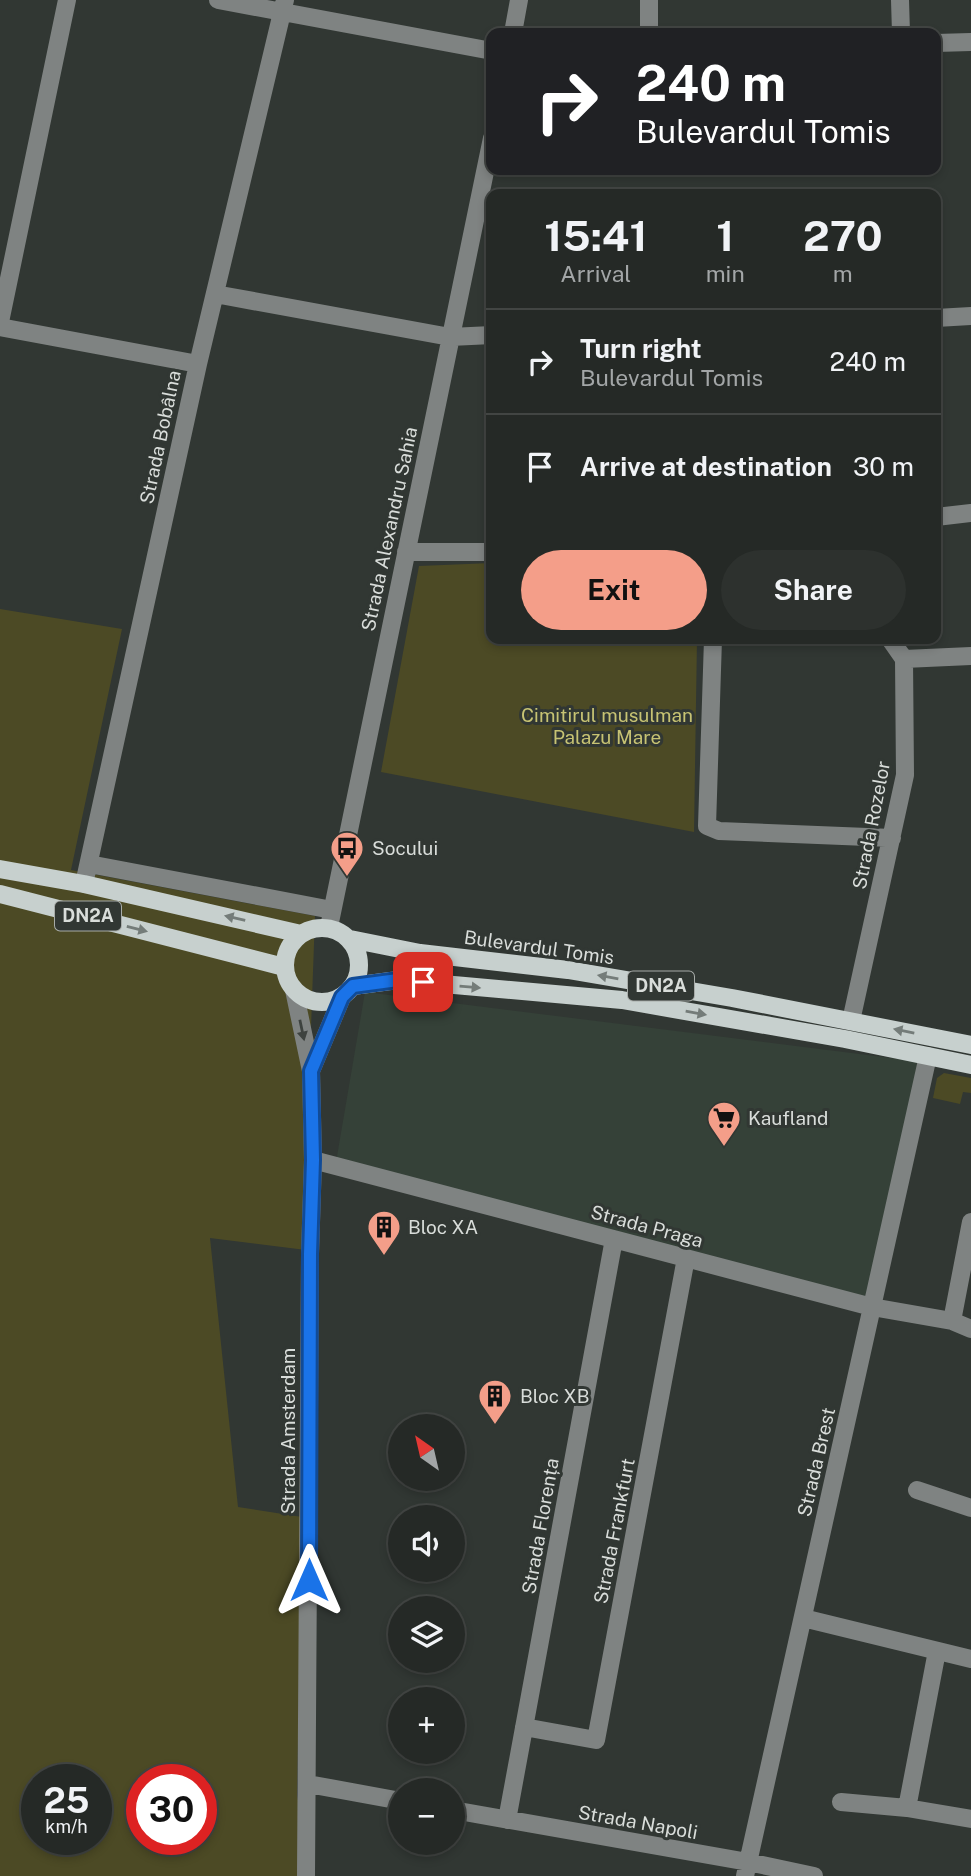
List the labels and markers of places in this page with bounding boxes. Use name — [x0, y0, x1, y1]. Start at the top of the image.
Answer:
bus stop icon: Socului — [328, 829, 366, 878]
place label: Socului — [372, 837, 438, 859]
pin — [393, 952, 453, 1012]
supermarket icon: Kaufland — [705, 1099, 743, 1148]
place label: Kaufland — [748, 1107, 828, 1129]
building icon: Bloc XA — [365, 1208, 403, 1257]
place label: Bloc XA — [408, 1216, 478, 1238]
building icon: Bloc XB — [476, 1377, 514, 1426]
place label: Bloc XB — [520, 1385, 589, 1407]

